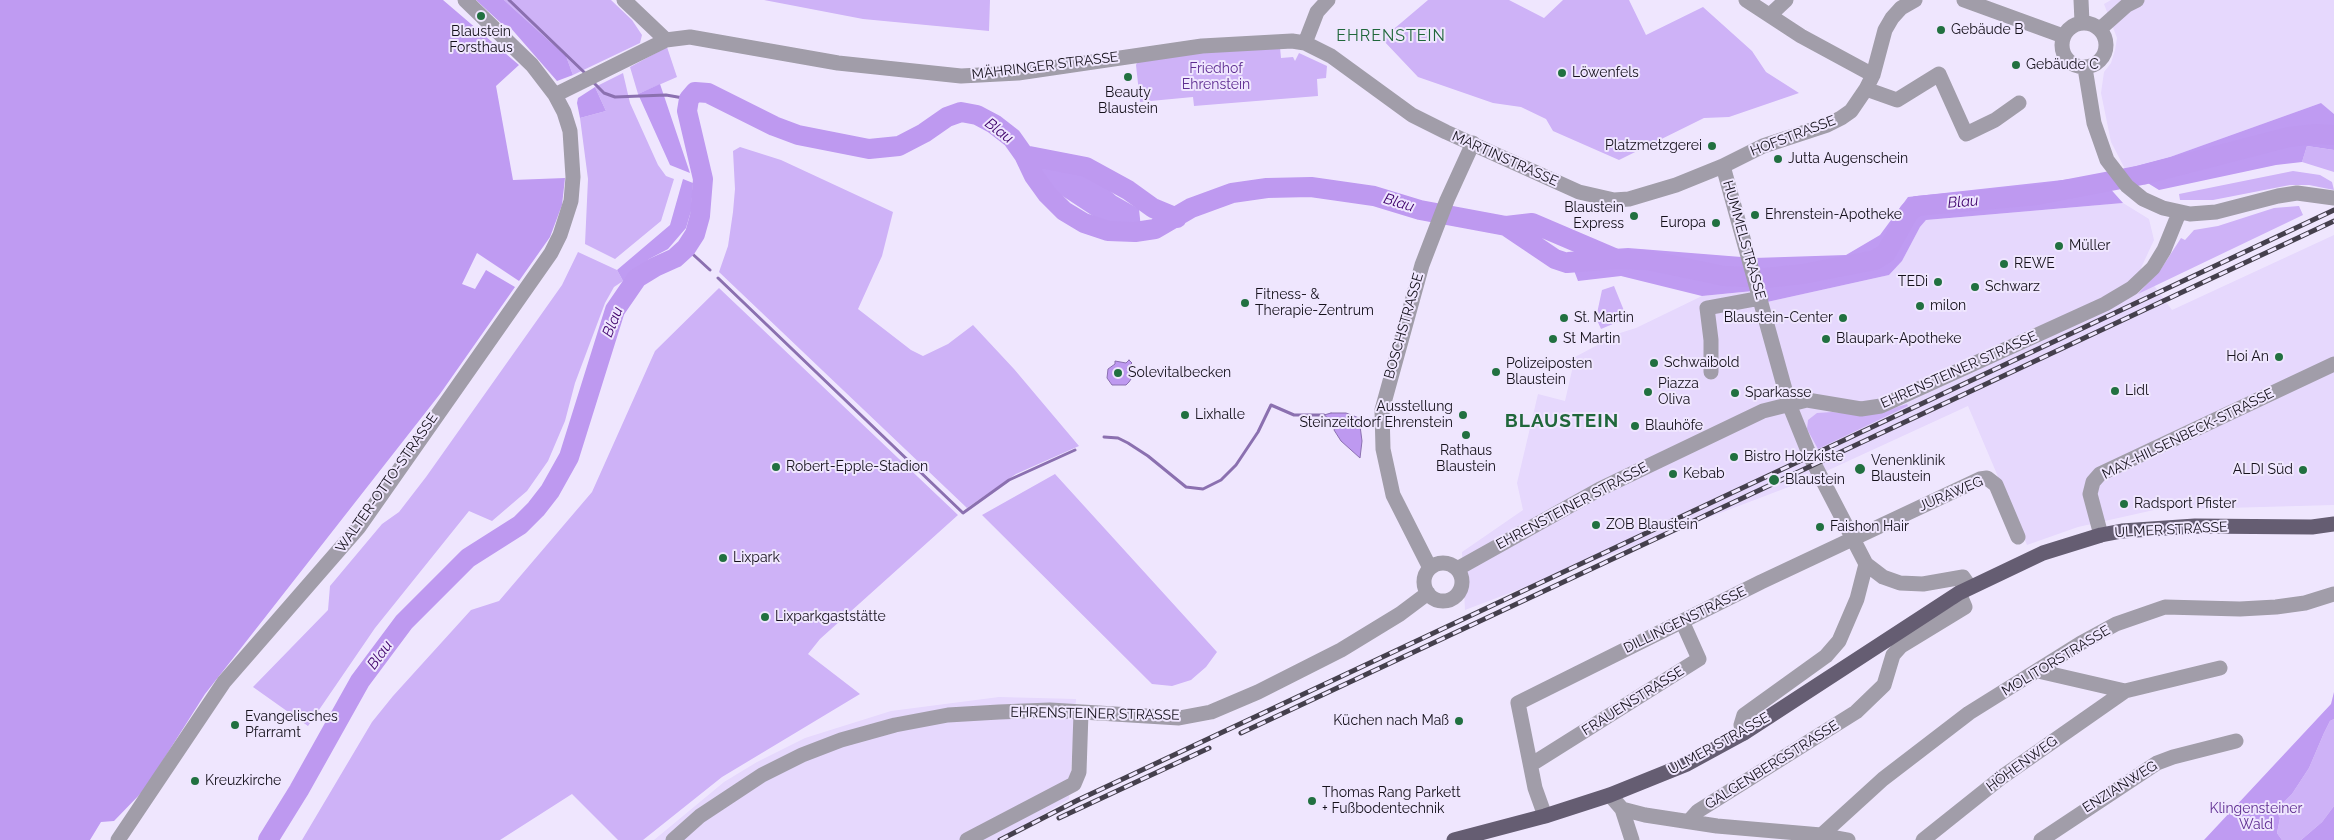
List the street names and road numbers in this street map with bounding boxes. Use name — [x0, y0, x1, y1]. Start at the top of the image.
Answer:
street label: MÄHRINGER STRASSE — [971, 49, 1119, 83]
street label: HOFSTRASSE — [1748, 112, 1838, 160]
street label: MARTINSTRASSE — [1449, 128, 1561, 190]
street label: HUMMELSTRASSE — [1719, 179, 1769, 301]
street label: BOSCHSTRASSE — [1381, 271, 1427, 381]
street label: EHRENSTEINER STRASSE — [1878, 328, 2040, 412]
street label: MAX-HILSENBECK-STRASSE — [2099, 385, 2277, 483]
street label: WALTER-OTTO-STRASSE — [332, 410, 442, 556]
street label: EHRENSTEINER STRASSE — [1493, 459, 1651, 553]
street label: JURAWEG — [1916, 473, 1986, 515]
street label: ULMER STRASSE — [2114, 519, 2228, 541]
street label: DILLINGENSTRASSE — [1621, 583, 1749, 657]
street label: MOLITORSTRASSE — [1999, 622, 2113, 700]
street label: FRAUENSTRASSE — [1579, 663, 1687, 739]
street label: EHRENSTEINER STRASSE — [1010, 704, 1180, 724]
street label: ULMER STRASSE — [1665, 709, 1773, 779]
street label: GALGENBERGSTRASSE — [1702, 717, 1842, 813]
street label: HÖHENWEG — [1983, 733, 2061, 795]
street label: ENZIANWEG — [2080, 757, 2160, 817]

